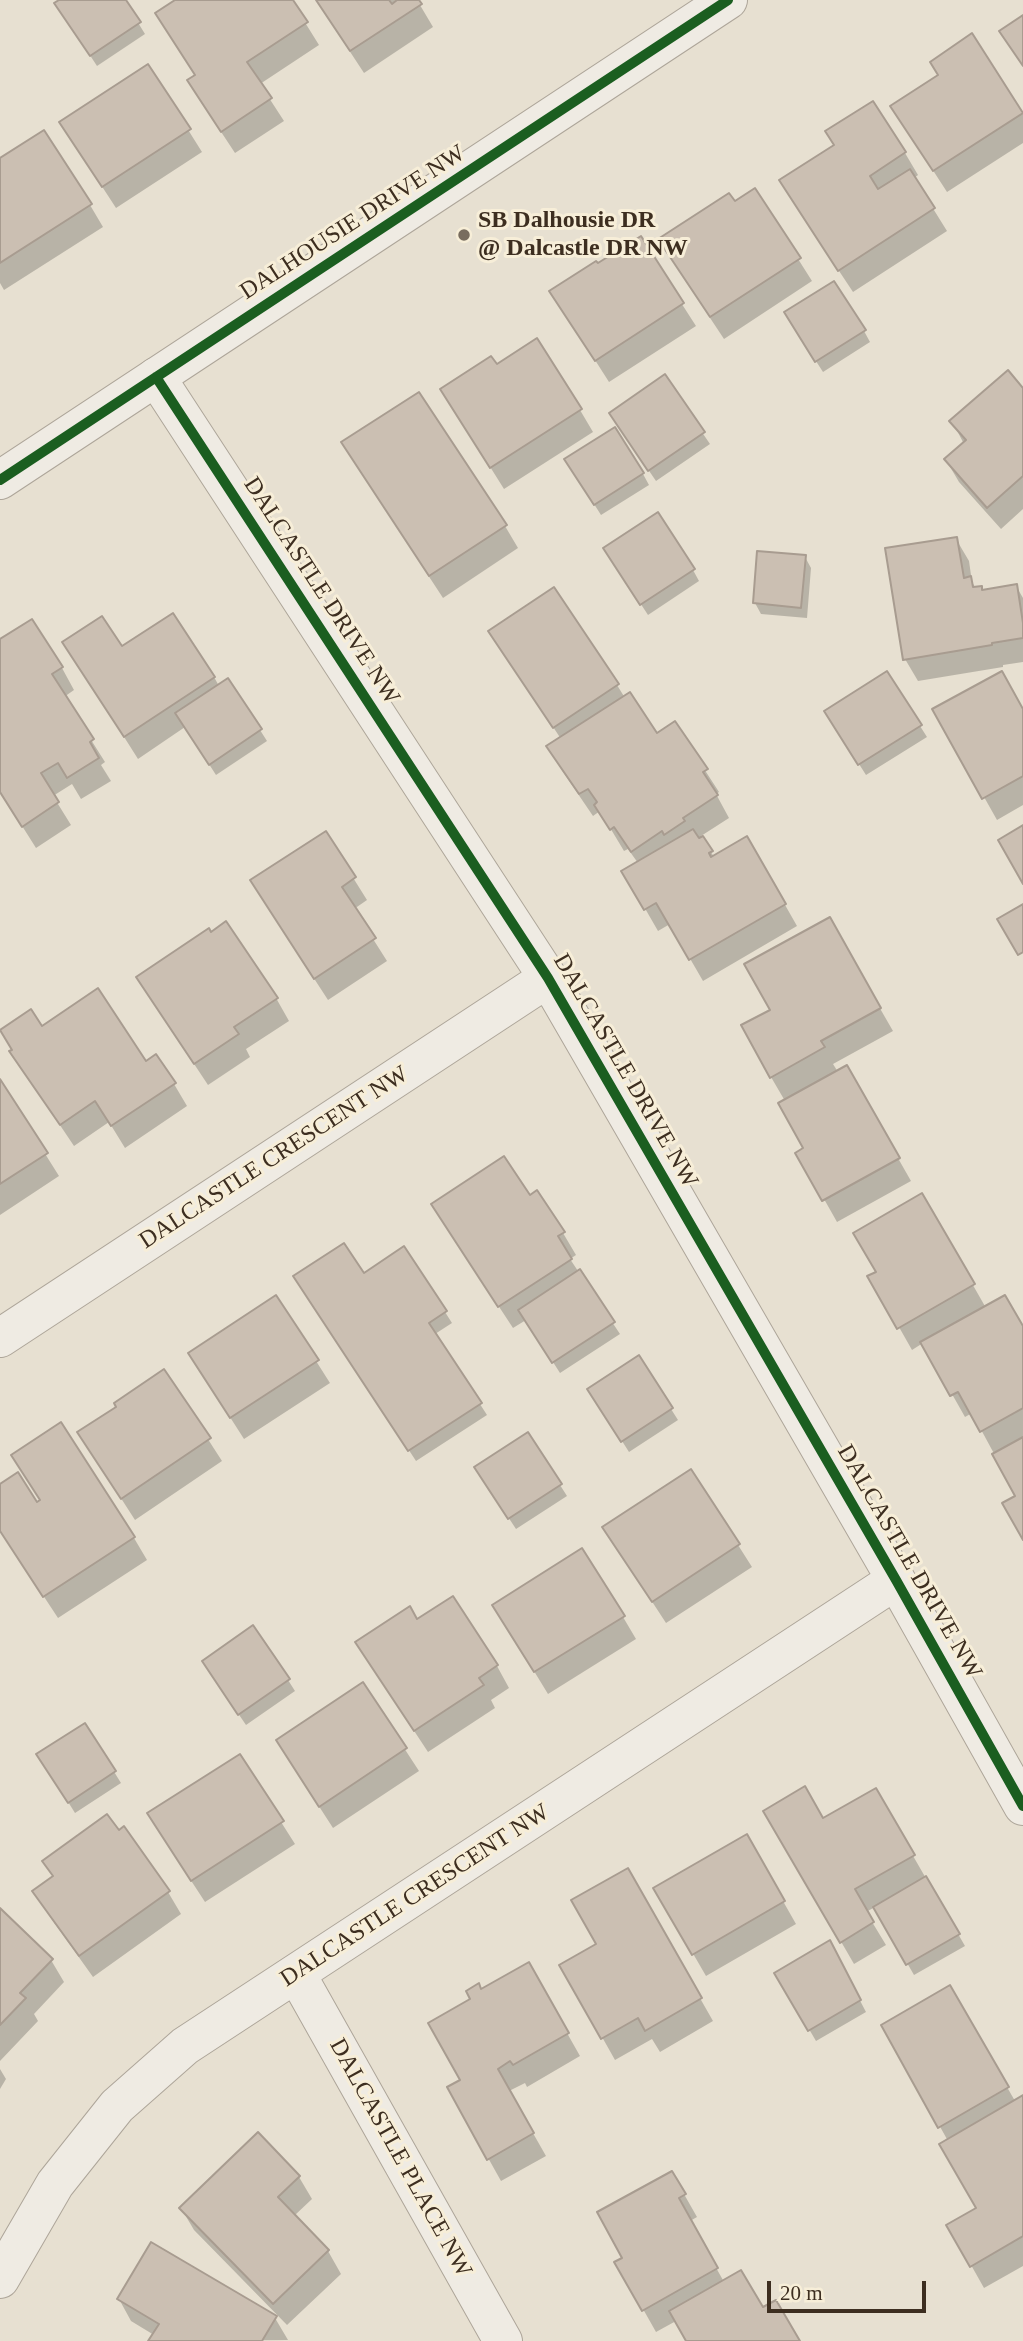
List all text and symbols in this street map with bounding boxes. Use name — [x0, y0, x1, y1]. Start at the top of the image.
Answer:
street label: DALHOUSIE DRIVE NW — [235, 139, 471, 307]
place label: SB Dalhousie DR @ Dalcastle DR NW — [478, 207, 688, 263]
marker: SB Dalhousie DR @ Dalcastle DR NW — [456, 227, 472, 243]
street label: DALCASTLE DRIVE NW — [237, 472, 405, 710]
street label: DALCASTLE DRIVE NW — [546, 949, 704, 1193]
street label: DALCASTLE CRESCENT NW — [134, 1060, 414, 1256]
street label: DALCASTLE DRIVE NW — [830, 1440, 988, 1684]
street label: DALCASTLE CRESCENT NW — [275, 1798, 555, 1994]
street label: DALCASTLE PLACE NW — [322, 2034, 478, 2282]
scale bar — [771, 2268, 930, 2312]
text: 20 m — [780, 2281, 823, 2305]

